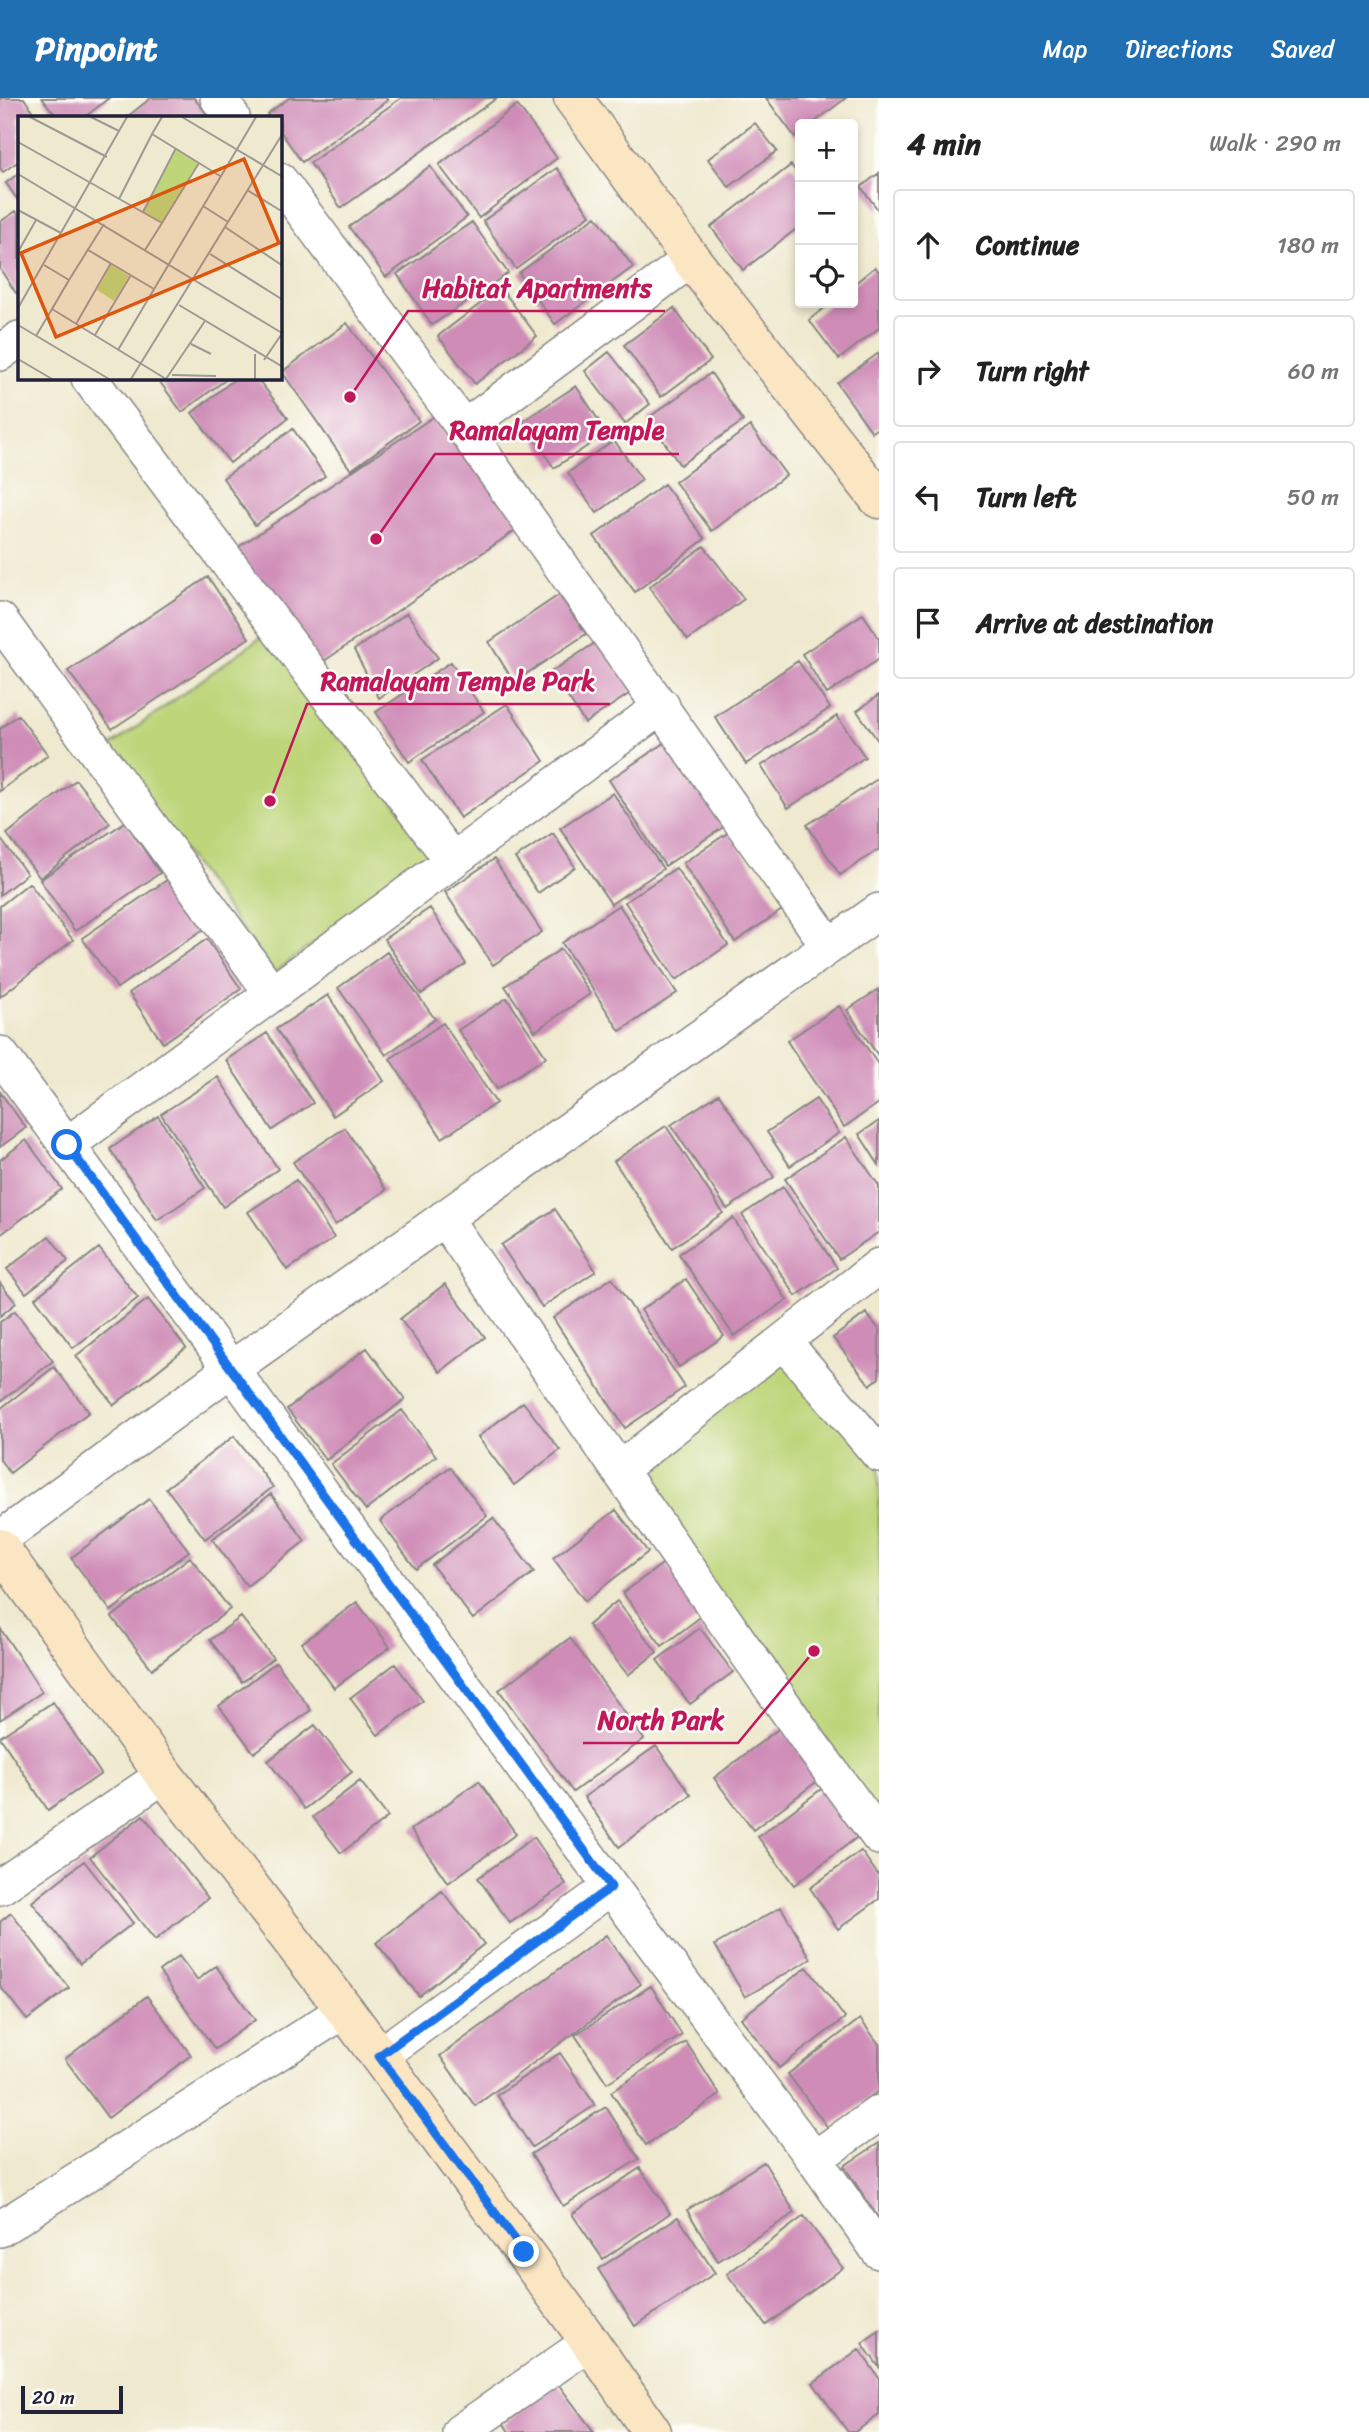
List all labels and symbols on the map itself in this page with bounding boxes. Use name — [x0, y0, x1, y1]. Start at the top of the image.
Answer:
inset map — [18, 116, 282, 380]
callout: Habitat Apartments — [408, 264, 665, 311]
text: Habitat Apartments — [422, 265, 653, 311]
callout: Ramalayam Temple — [435, 407, 679, 454]
text: Ramalayam Temple — [449, 407, 665, 453]
callout: Ramalayam Temple Park — [307, 657, 610, 704]
text: Ramalayam Temple Park — [320, 658, 595, 704]
route start — [51, 1129, 82, 1160]
callout: North Park — [583, 1696, 738, 1743]
text: North Park — [597, 1697, 724, 1743]
route end — [508, 2236, 539, 2267]
scale bar — [21, 2383, 122, 2415]

